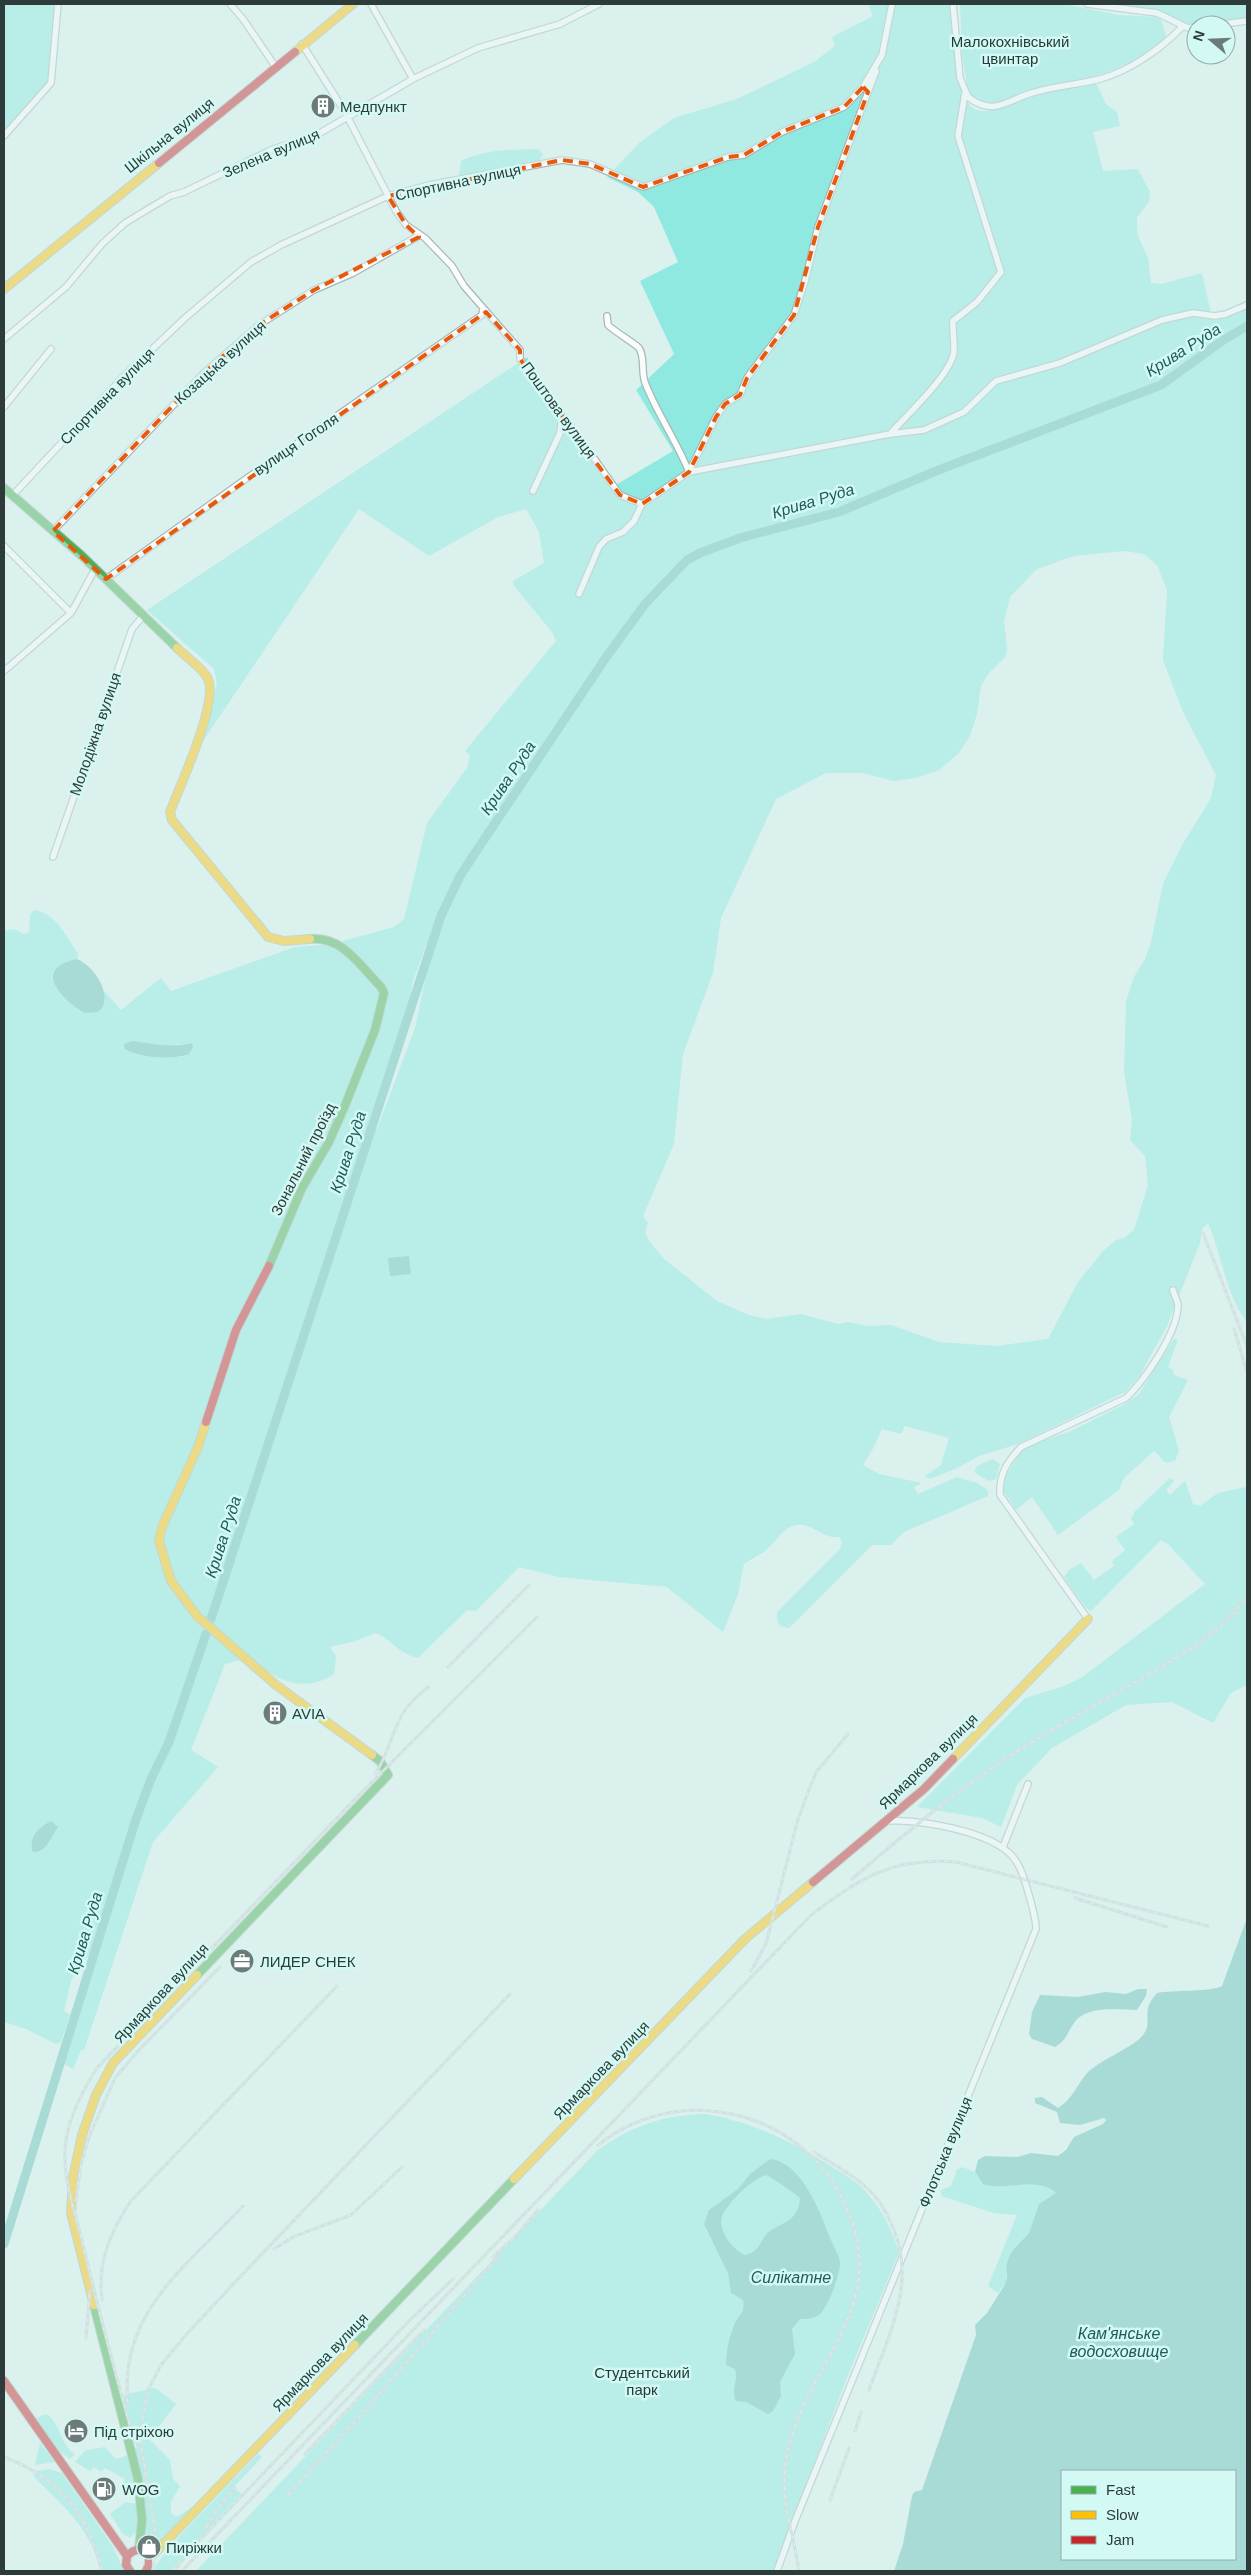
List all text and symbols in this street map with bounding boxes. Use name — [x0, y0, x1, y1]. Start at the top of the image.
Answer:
north arrow — [1186, 15, 1236, 65]
text: N — [1189, 28, 1208, 43]
park label: Малокохнівський цвинтар — [951, 33, 1069, 67]
building icon: Медпункт — [310, 93, 336, 119]
street label: Шкільна вулиця — [121, 94, 217, 176]
place label: Медпункт — [340, 98, 407, 115]
street label: Зелена вулиця — [220, 125, 322, 181]
street label: Спортивна вулиця — [394, 160, 522, 204]
street label: Козацька вулиця — [171, 317, 269, 407]
water label: Крива Руда — [1142, 320, 1224, 380]
street label: Спортивна вулиця — [56, 344, 158, 448]
street label: Поштова вулиця — [518, 358, 600, 462]
street label: вулиця Гоголя — [250, 409, 342, 479]
water label: Крива Руда — [770, 480, 856, 522]
street label: Молодіжна вулиця — [66, 670, 124, 798]
water label: Крива Руда — [477, 738, 539, 818]
street label: Зональний проїзд — [267, 1100, 339, 1218]
water label: Крива Руда — [327, 1109, 369, 1195]
water label: Крива Руда — [202, 1494, 244, 1580]
building icon: AVIA — [262, 1700, 288, 1726]
place label: AVIA — [292, 1705, 325, 1722]
street label: Ярмаркова вулиця — [875, 1710, 981, 1812]
water label: Крива Руда — [64, 1890, 106, 1976]
street label: Ярмаркова вулиця — [110, 1940, 212, 2046]
office icon: ЛИДЕР СНЕК — [229, 1948, 255, 1974]
place label: ЛИДЕР СНЕК — [260, 1953, 356, 1970]
street label: Ярмаркова вулиця — [550, 2017, 652, 2123]
street label: Флотська вулиця — [915, 2094, 975, 2210]
water label: Силікатне — [751, 2269, 831, 2286]
street label: Ярмаркова вулиця — [269, 2309, 371, 2415]
water label: Кам'янське водосховище — [1070, 2325, 1168, 2360]
park label: Студентський парк — [594, 2364, 690, 2398]
hotel icon: Під стріхою — [63, 2418, 89, 2444]
place label: Під стріхою — [94, 2423, 174, 2440]
legend — [1061, 2470, 1236, 2560]
fuel station icon: WOG — [91, 2476, 117, 2502]
place label: WOG — [122, 2481, 160, 2498]
text: Fast — [1106, 2481, 1136, 2498]
text: Slow — [1106, 2506, 1139, 2523]
text: Jam — [1106, 2531, 1134, 2548]
shop icon: Пиріжки — [136, 2534, 162, 2560]
place label: Пиріжки — [166, 2539, 222, 2556]

